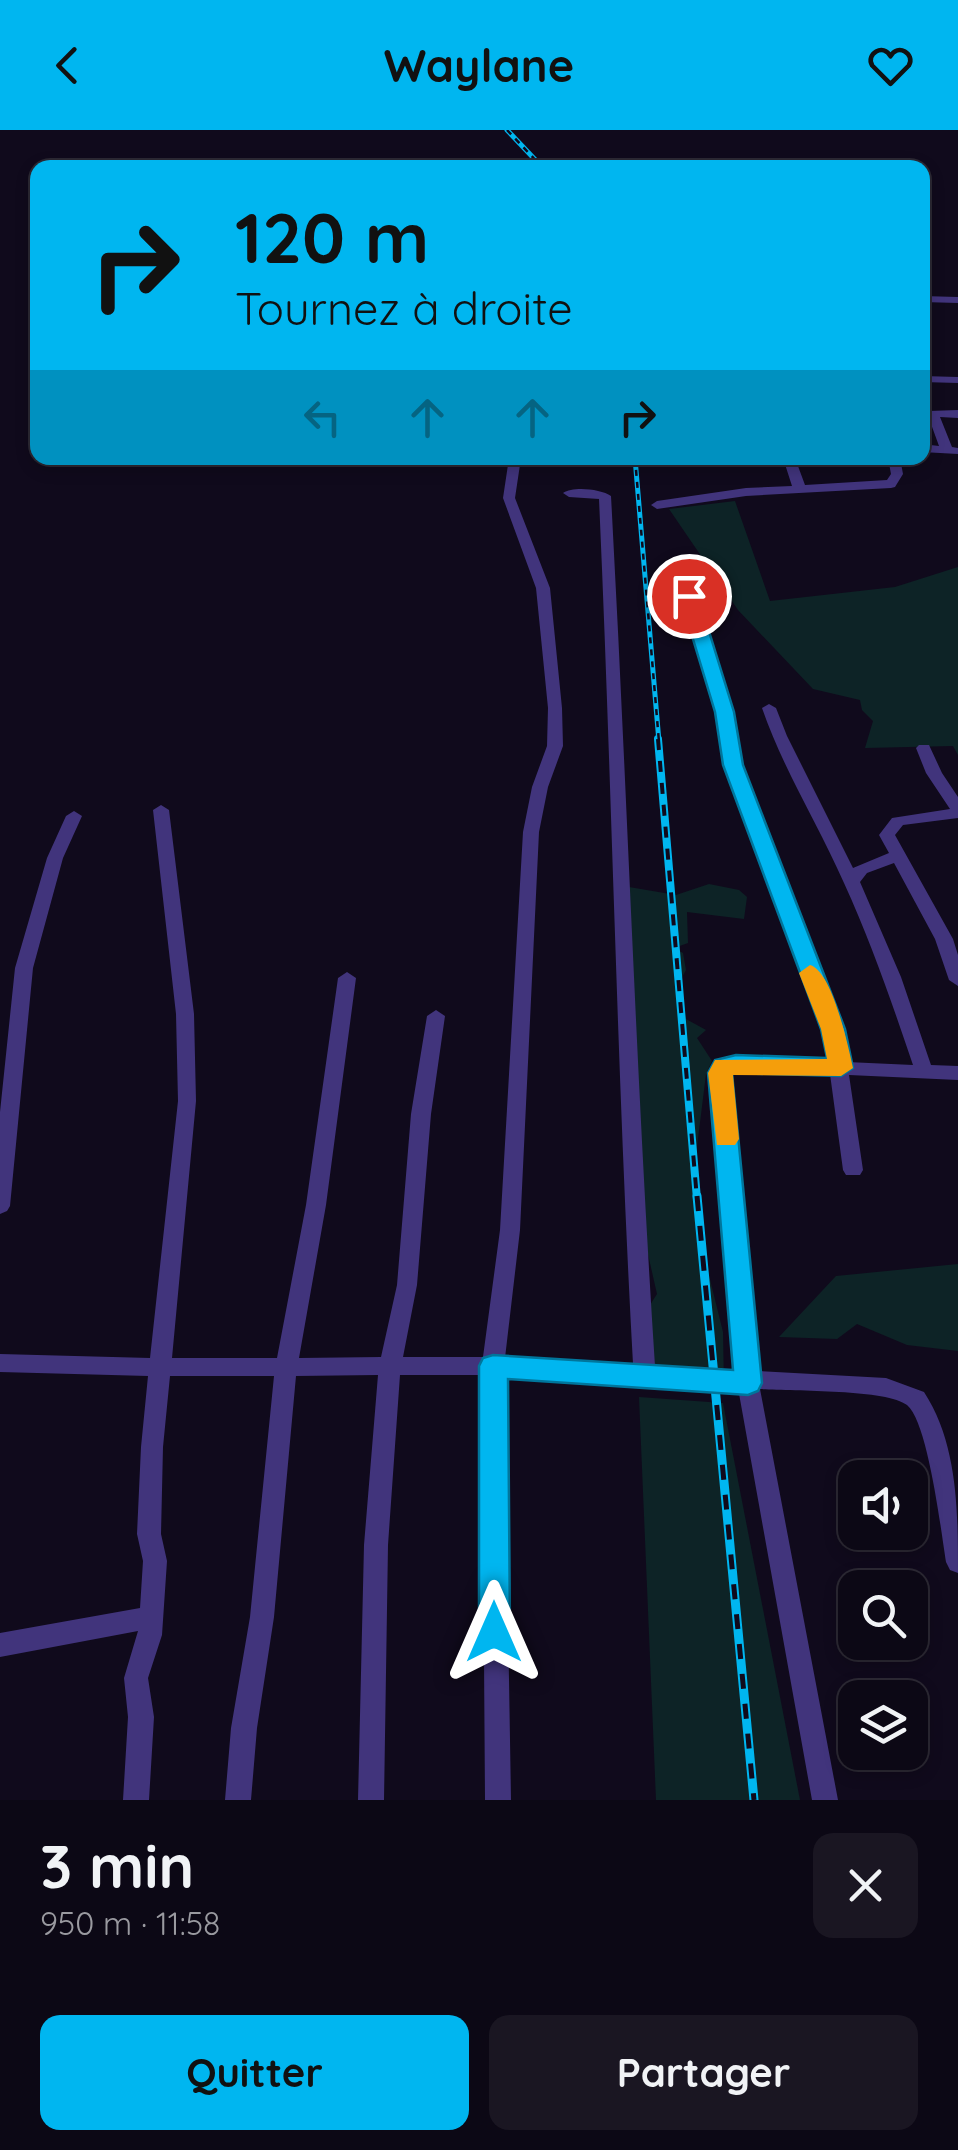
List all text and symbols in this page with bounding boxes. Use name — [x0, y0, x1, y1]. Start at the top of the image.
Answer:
text: Waylane — [384, 37, 574, 93]
icon: back — [40, 38, 95, 93]
icon: heart — [863, 38, 918, 93]
text: 120 m — [235, 193, 429, 281]
icon: right — [70, 200, 200, 330]
text: Tournez à droite — [235, 280, 573, 336]
icon: left — [295, 390, 350, 445]
icon: ahead — [400, 390, 455, 445]
icon: ahead — [505, 390, 560, 445]
icon: right — [610, 390, 665, 445]
pin — [647, 554, 732, 639]
icon: arrive — [662, 569, 717, 624]
map controls — [838, 1460, 928, 1770]
button: sound — [838, 1460, 928, 1550]
button: search — [838, 1570, 928, 1660]
position arrow — [442, 1580, 546, 1684]
button: layers — [838, 1680, 928, 1770]
text: 3 min — [40, 1828, 194, 1903]
button: close — [813, 1833, 918, 1938]
text: 950 m · 11:58 — [40, 1903, 220, 1943]
button: Quitter — [40, 2015, 469, 2130]
button: Partager — [489, 2015, 918, 2130]

